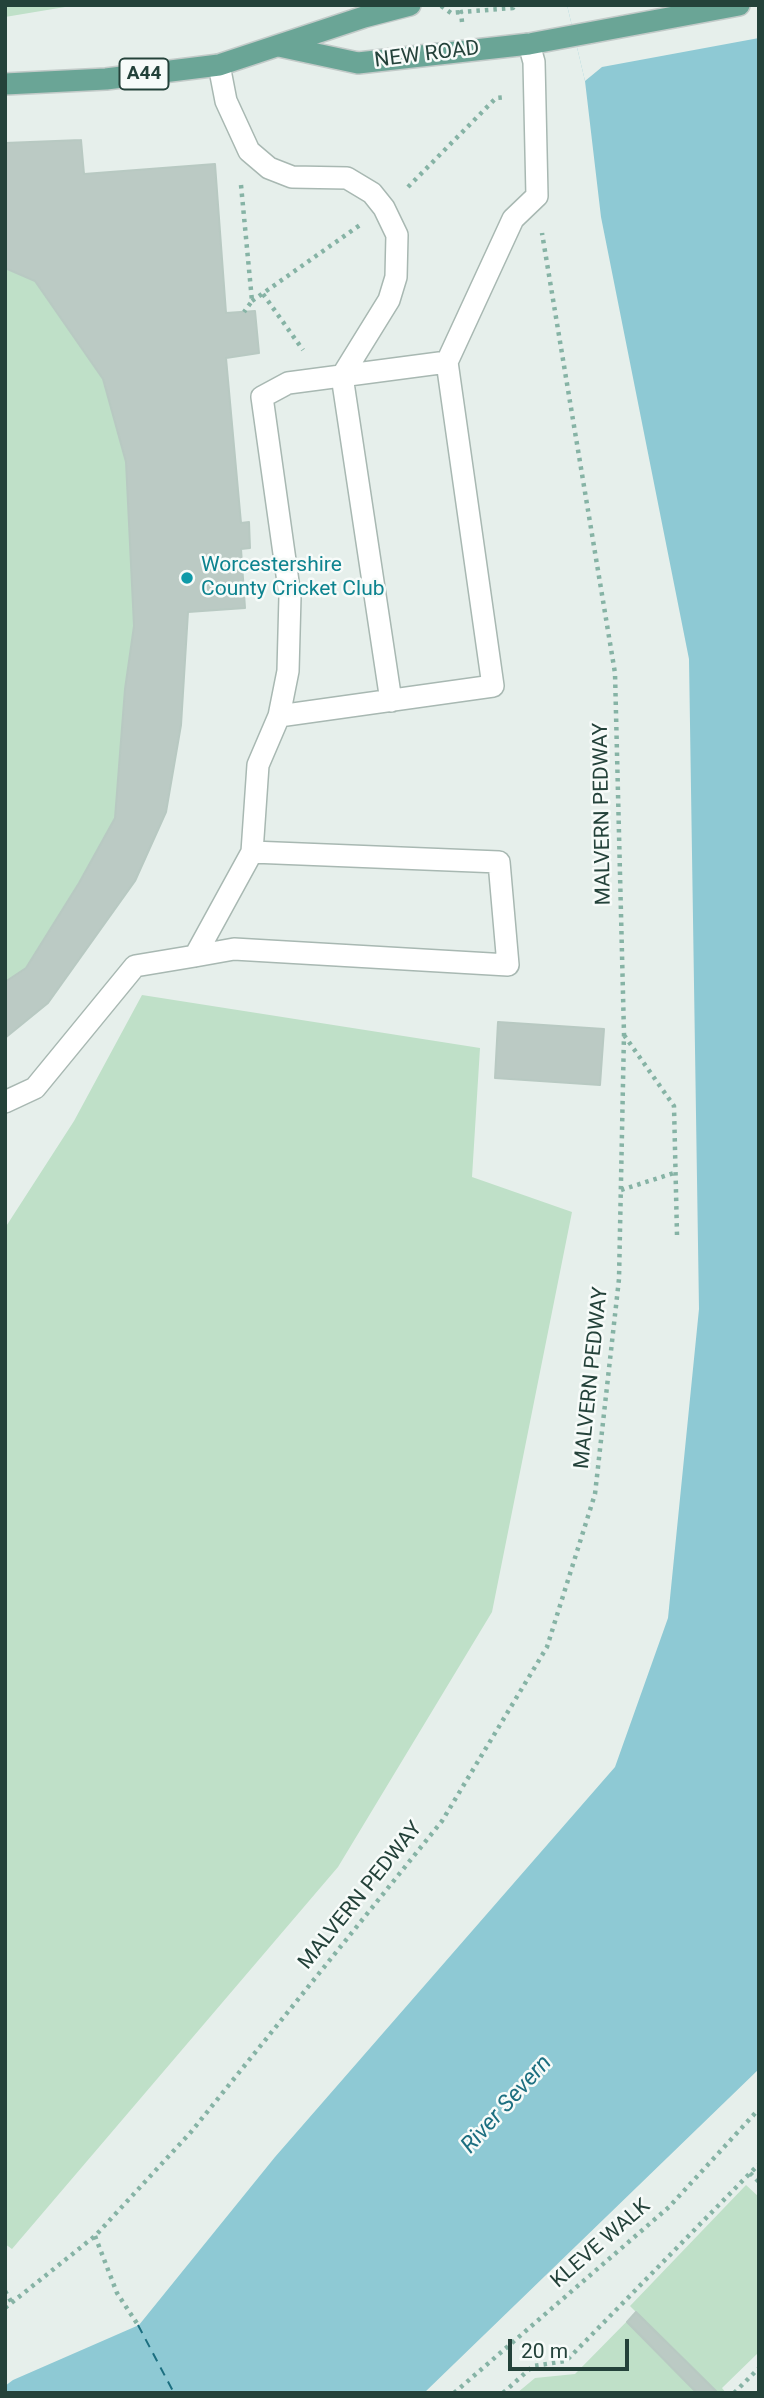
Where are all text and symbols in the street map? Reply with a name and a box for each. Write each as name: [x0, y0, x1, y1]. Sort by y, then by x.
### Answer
street label: NEW ROAD: [373, 36, 481, 74]
road number: A44: [120, 58, 168, 90]
place label: Worcestershire County Cricket Club: [201, 553, 385, 603]
marker: Worcestershire County Cricket Club: [179, 570, 195, 586]
street label: MALVERN PEDWAY: [589, 722, 617, 906]
street label: MALVERN PEDWAY: [570, 1286, 614, 1470]
street label: MALVERN PEDWAY: [294, 1817, 428, 1975]
water label: River Severn: [456, 2050, 558, 2160]
street label: KLEVE WALK: [546, 2194, 656, 2294]
scale bar: [512, 2324, 633, 2368]
text: 20 m: [521, 2339, 568, 2363]

